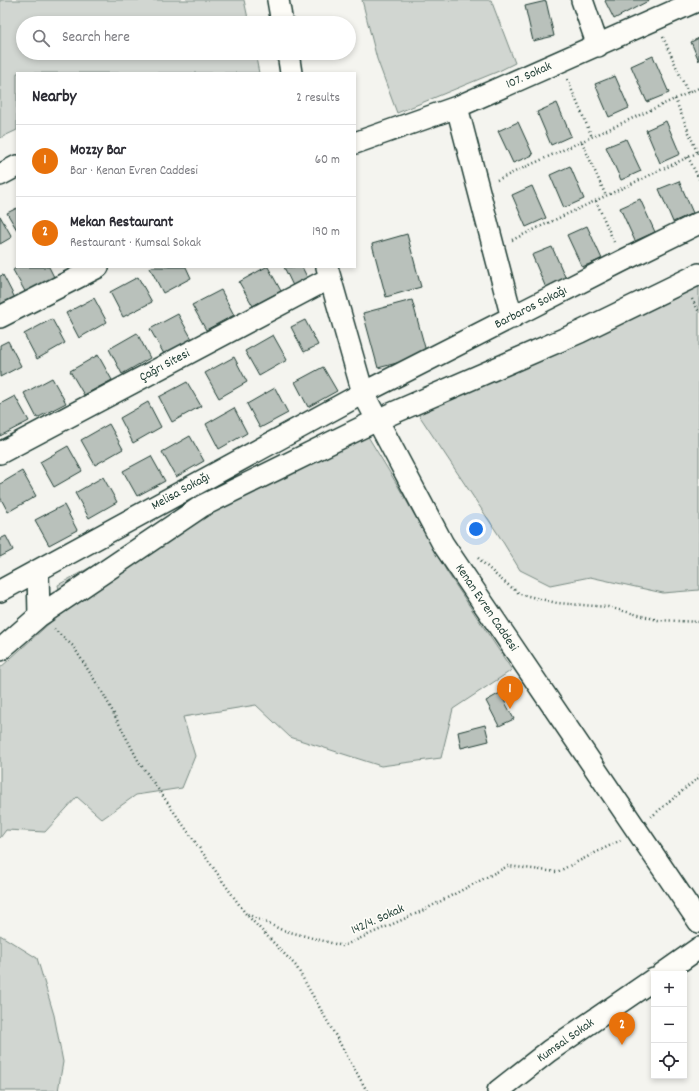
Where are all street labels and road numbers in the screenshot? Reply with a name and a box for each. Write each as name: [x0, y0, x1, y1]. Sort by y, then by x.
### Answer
street label: 107. Sokak: [503, 57, 555, 95]
street label: Barbaros Sokağı: [492, 282, 570, 334]
street label: Çağrı Sitesi: [136, 345, 194, 387]
street label: Melisa Sokağı: [148, 468, 214, 516]
street label: Kenan Evren Caddesi: [450, 560, 523, 656]
street label: 142/4. Sokak: [348, 900, 408, 940]
street label: Kumsal Sokak: [533, 1014, 599, 1068]

